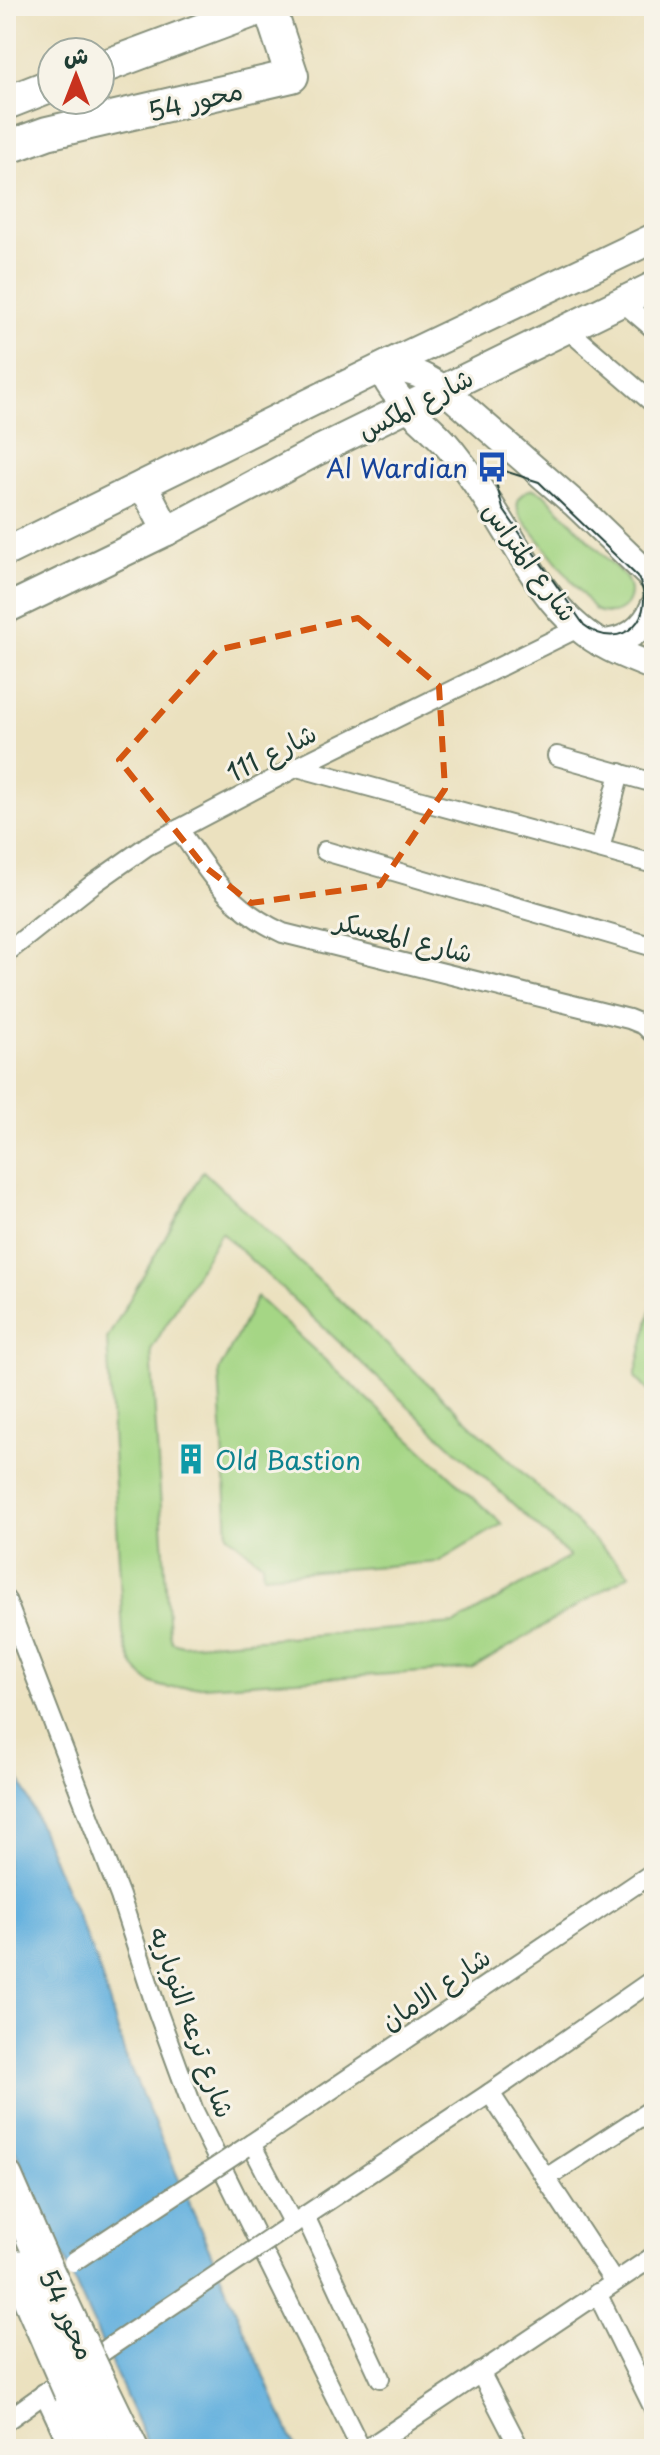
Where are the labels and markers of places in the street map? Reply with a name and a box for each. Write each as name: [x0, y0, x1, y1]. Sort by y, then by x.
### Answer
place label: Al Wardian: [326, 448, 468, 487]
bus stop icon: Al Wardian: [475, 450, 509, 484]
place label: Old Bastion: [215, 1440, 361, 1479]
building icon: Old Bastion: [174, 1442, 208, 1476]

